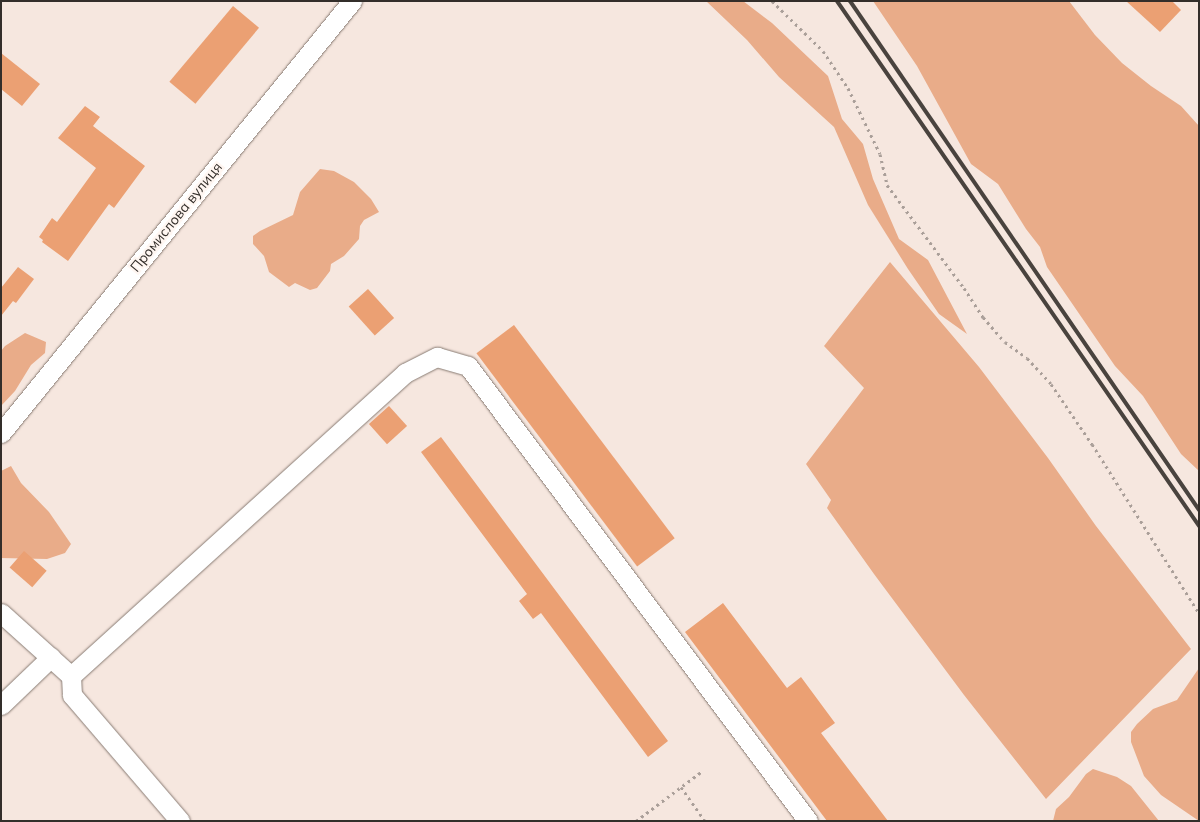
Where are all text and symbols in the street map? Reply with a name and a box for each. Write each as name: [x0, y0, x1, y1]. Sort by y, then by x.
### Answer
street label: Промислова вулиця: [127, 159, 225, 275]

